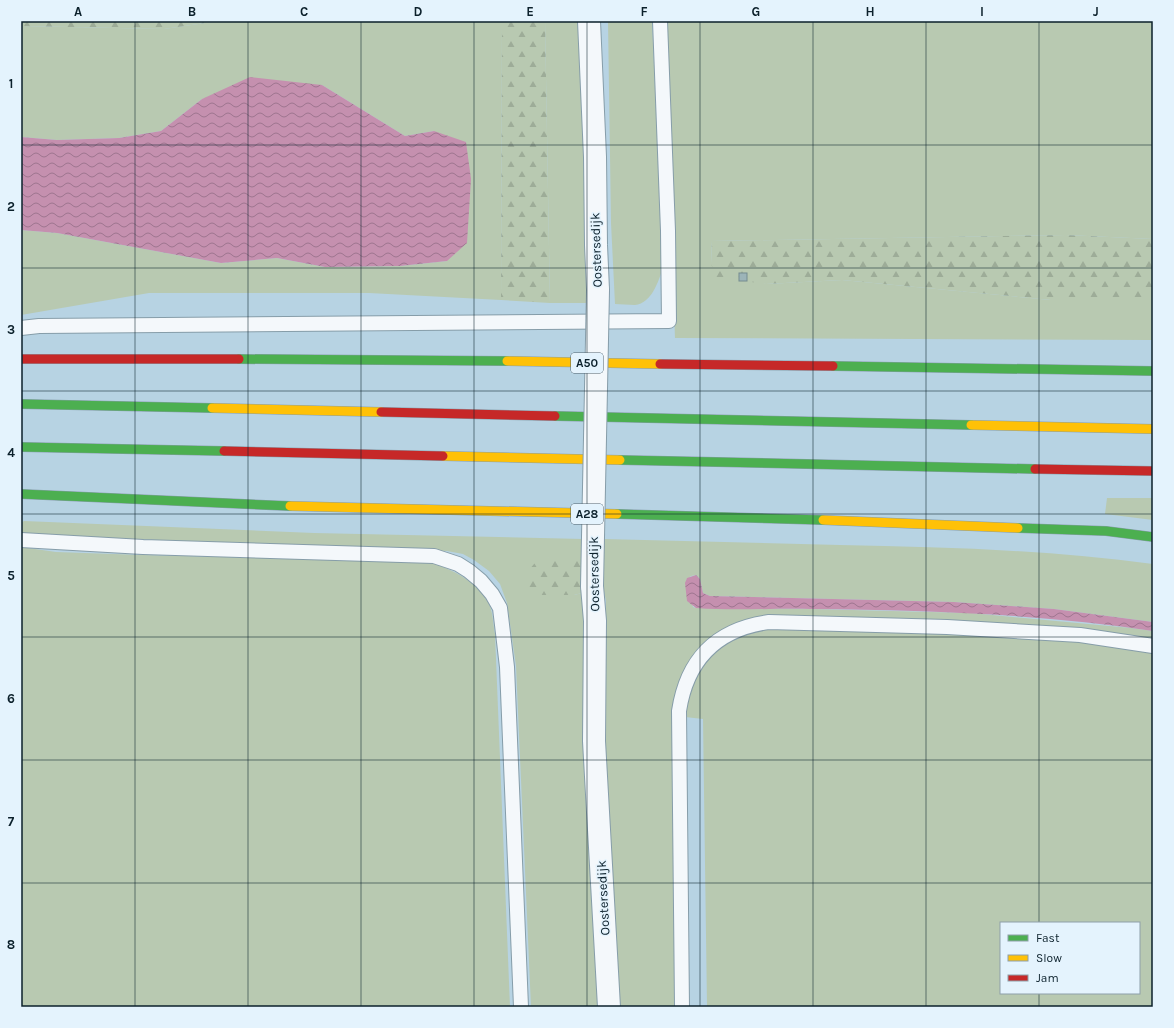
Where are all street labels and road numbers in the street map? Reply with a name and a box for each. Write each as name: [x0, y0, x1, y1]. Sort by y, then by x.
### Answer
street label: Oostersedijk: [587, 212, 605, 288]
road number: A50: [571, 353, 603, 373]
road number: A28: [571, 504, 603, 524]
street label: Oostersedijk: [586, 536, 602, 612]
street label: Oostersedijk: [594, 860, 612, 936]

